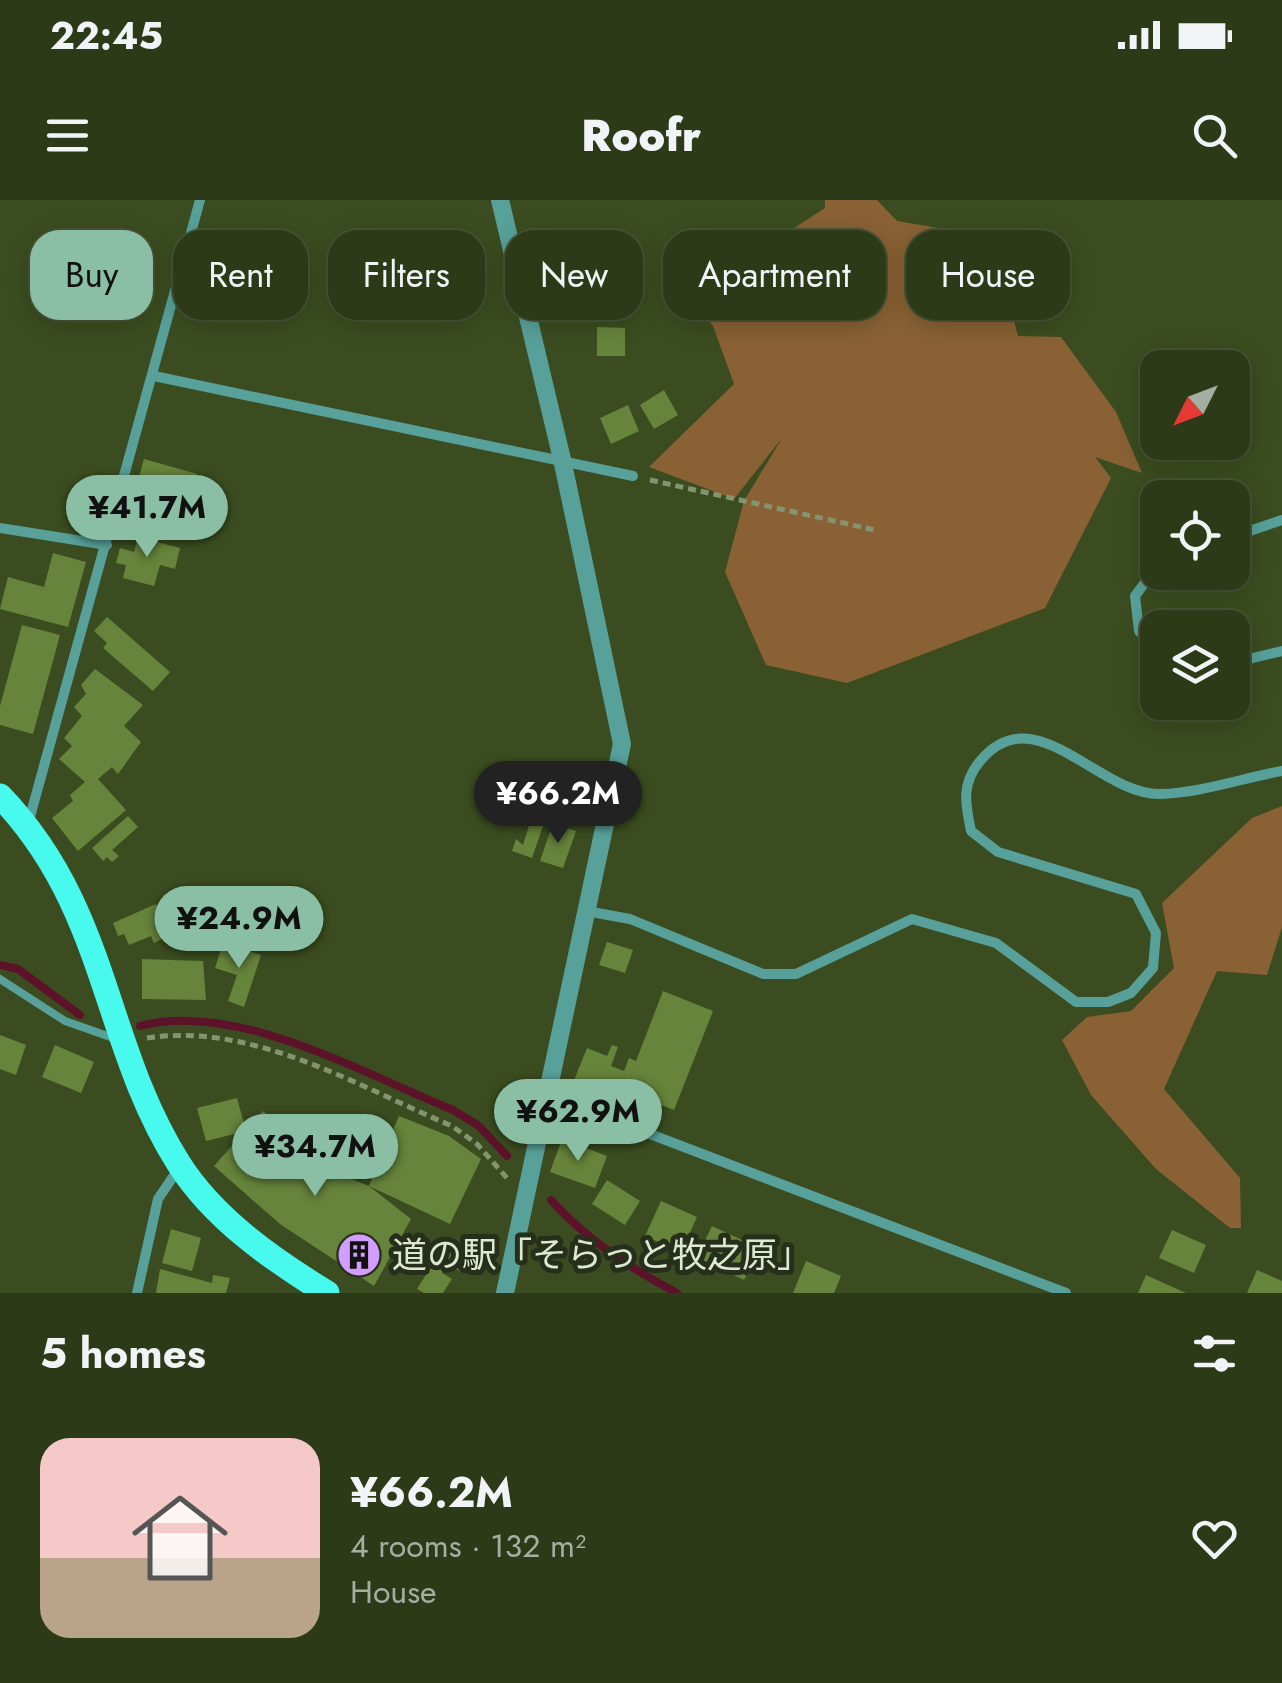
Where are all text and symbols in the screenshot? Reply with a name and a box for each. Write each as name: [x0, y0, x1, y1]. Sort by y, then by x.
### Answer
text: 22:45: [50, 8, 163, 63]
text: Roofr: [581, 103, 701, 168]
icon: menu: [40, 108, 95, 163]
icon: search: [1187, 108, 1242, 163]
chip: Buy: [30, 230, 153, 320]
chip: Rent: [173, 230, 308, 320]
chip: Filters: [328, 230, 485, 320]
chip: New: [505, 230, 643, 320]
chip: Apartment: [663, 230, 886, 320]
chip: House: [906, 230, 1070, 320]
north arrow: [1140, 350, 1250, 460]
map controls: [1140, 350, 1250, 720]
pin: ¥41.7M: [66, 475, 228, 560]
button: locate: [1140, 480, 1250, 590]
text: ¥41.7M: [88, 484, 206, 530]
button: layers: [1140, 610, 1250, 720]
pin: ¥66.2M: [477, 761, 639, 846]
text: ¥66.2M: [496, 770, 620, 816]
pin: ¥24.9M: [158, 886, 320, 971]
text: ¥24.9M: [177, 895, 301, 941]
pin: ¥62.9M: [497, 1079, 659, 1164]
text: ¥62.9M: [516, 1088, 640, 1134]
pin: ¥34.7M: [234, 1114, 396, 1199]
text: ¥34.7M: [254, 1123, 376, 1169]
place label: 道の駅「そらっと牧之原」: [392, 1230, 812, 1280]
building icon: 道の駅「そらっと牧之原」: [336, 1232, 382, 1278]
text: 5 homes: [40, 1323, 206, 1384]
icon: filters: [1187, 1326, 1242, 1381]
text: ¥66.2M: [350, 1462, 513, 1523]
icon: home: [120, 1478, 240, 1598]
icon: heart: [1187, 1511, 1242, 1566]
text: 4 rooms · 132 m²: [350, 1523, 586, 1569]
text: House: [350, 1569, 437, 1615]

